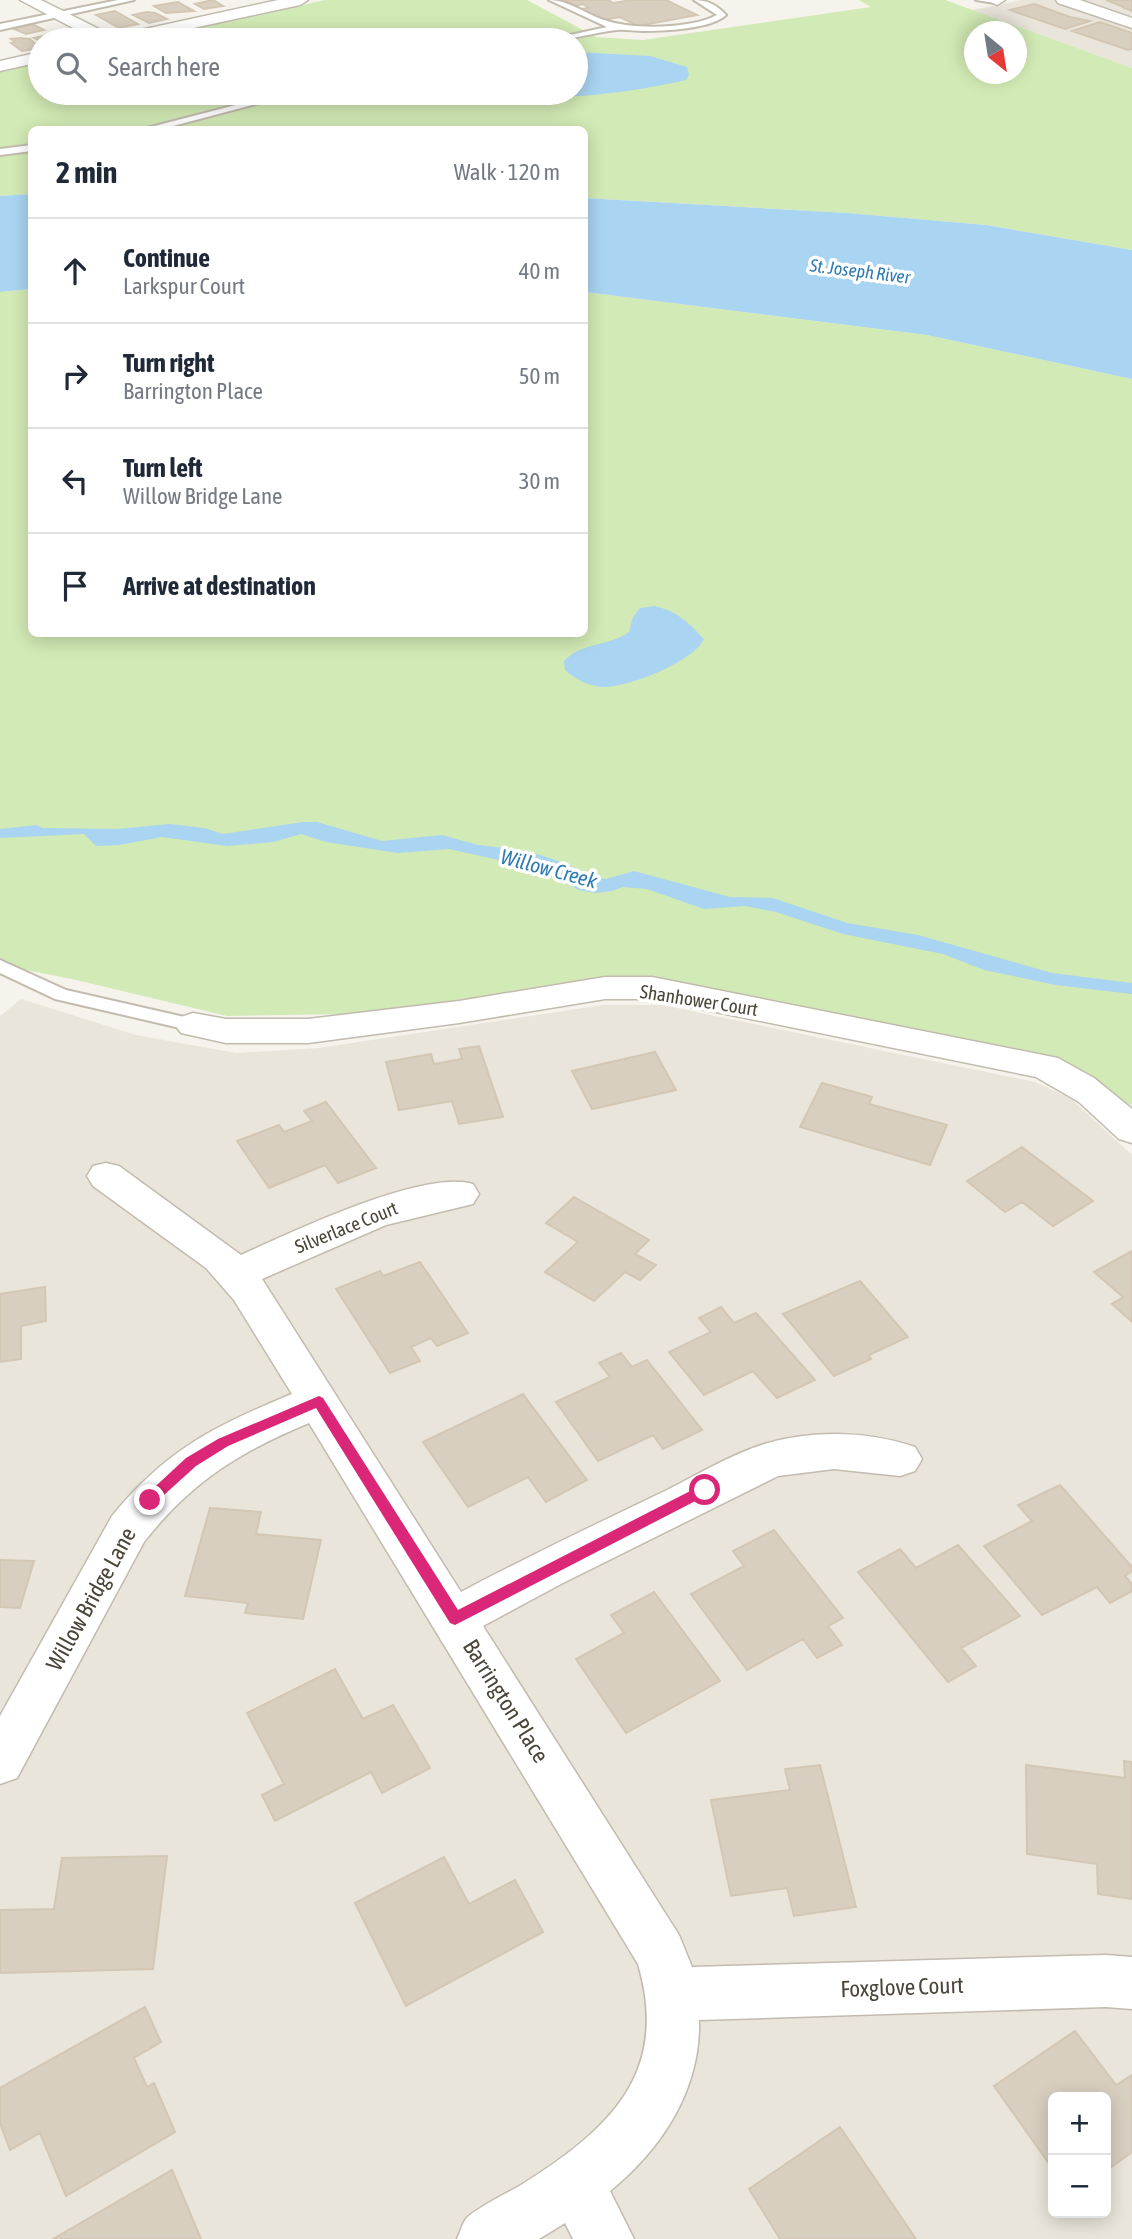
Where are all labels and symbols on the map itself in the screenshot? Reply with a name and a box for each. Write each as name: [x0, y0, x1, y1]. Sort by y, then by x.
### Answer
north arrow: [964, 21, 1027, 84]
water label: St. Joseph River: [808, 254, 912, 288]
water label: Willow Creek: [498, 844, 601, 893]
street label: Shanhower Court: [639, 980, 759, 1020]
street label: Silverlace Court: [291, 1196, 401, 1258]
route start: [689, 1474, 720, 1505]
route end: [134, 1484, 165, 1515]
street label: Willow Bridge Lane: [41, 1523, 141, 1675]
street label: Barrington Place: [458, 1635, 554, 1767]
street label: Foxglove Court: [840, 1972, 964, 2002]

